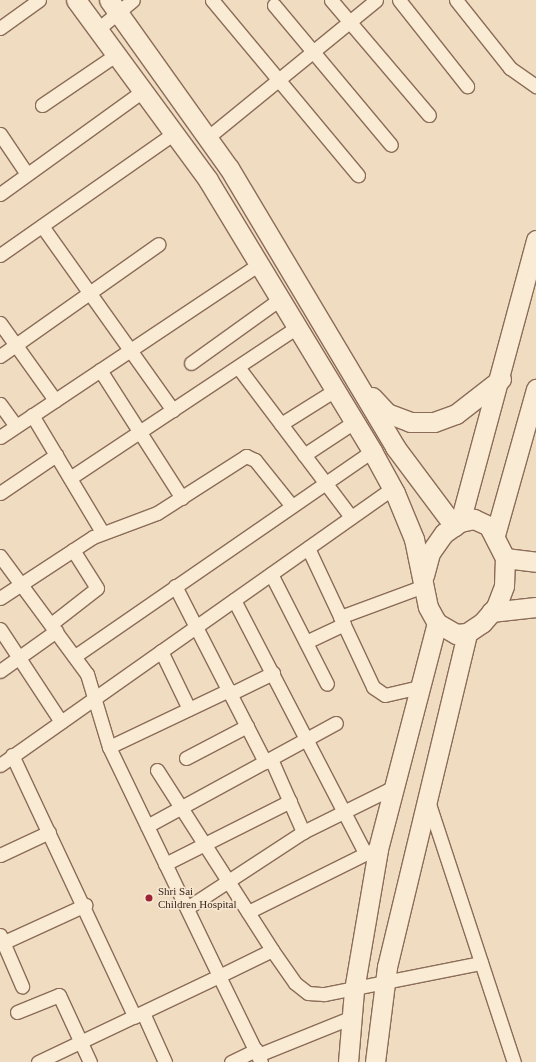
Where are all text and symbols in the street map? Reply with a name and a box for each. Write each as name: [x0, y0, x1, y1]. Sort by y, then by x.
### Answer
place label: Shri Sai Children Hospital: [158, 885, 237, 911]
marker: Shri Sai Children Hospital: [143, 892, 155, 904]

